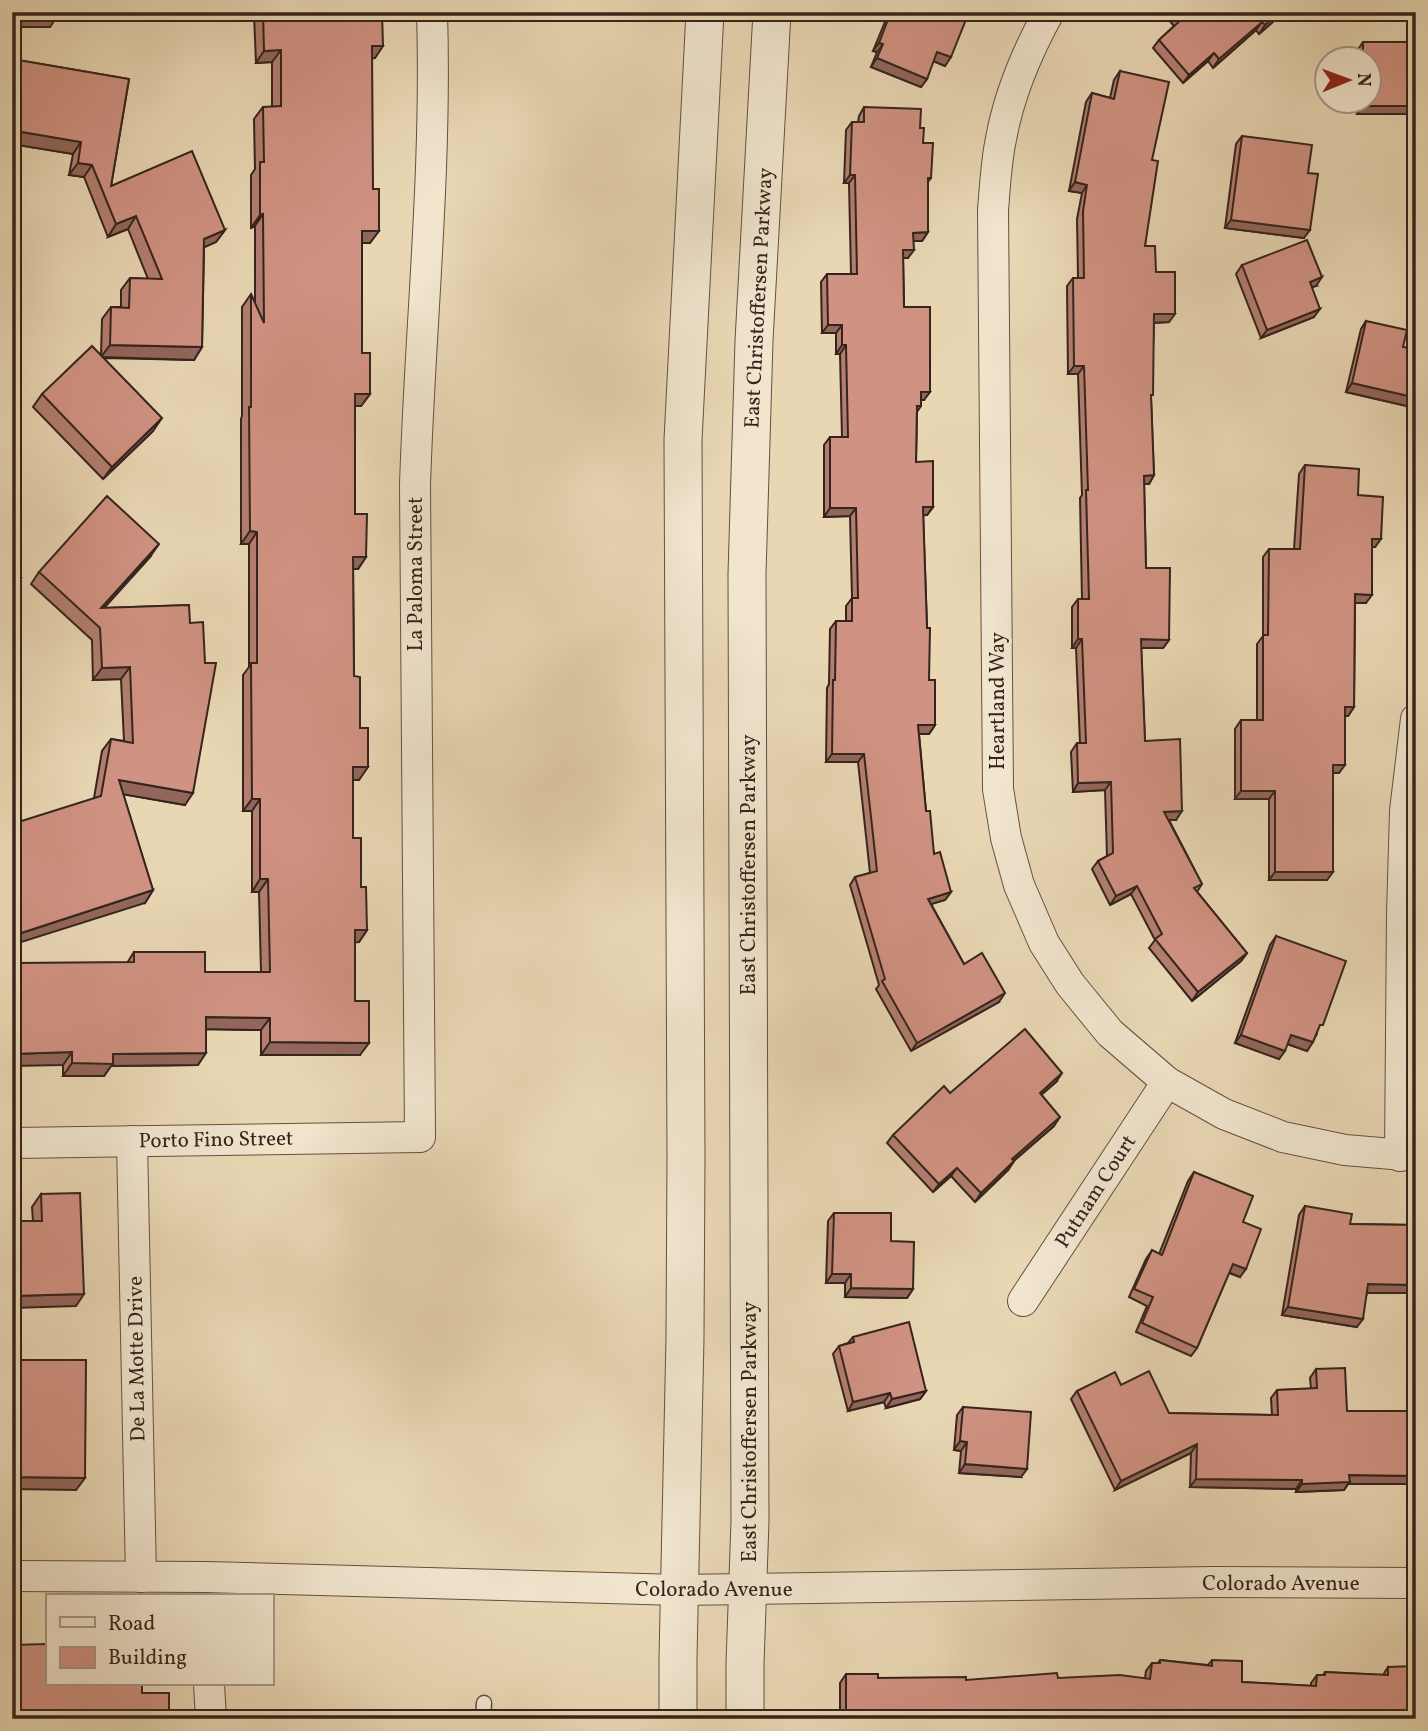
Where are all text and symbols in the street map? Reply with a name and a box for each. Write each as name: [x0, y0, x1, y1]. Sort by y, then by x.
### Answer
north arrow: [1312, 46, 1382, 116]
text: N: [1350, 73, 1376, 87]
street label: East Christoffersen Parkway: [738, 166, 781, 429]
street label: La Paloma Street: [402, 497, 431, 651]
street label: Heartland Way: [984, 631, 1013, 770]
street label: East Christoffersen Parkway: [735, 734, 764, 996]
street label: Porto Fino Street: [138, 1125, 294, 1156]
street label: Putnam Court: [1049, 1129, 1144, 1254]
street label: De La Motte Drive: [122, 1276, 153, 1442]
street label: East Christoffersen Parkway: [736, 1301, 765, 1563]
street label: Colorado Avenue: [1202, 1570, 1360, 1599]
street label: Colorado Avenue: [635, 1576, 793, 1605]
legend: [46, 1594, 273, 1686]
text: Road: [108, 1610, 155, 1639]
text: Building: [108, 1644, 187, 1673]

